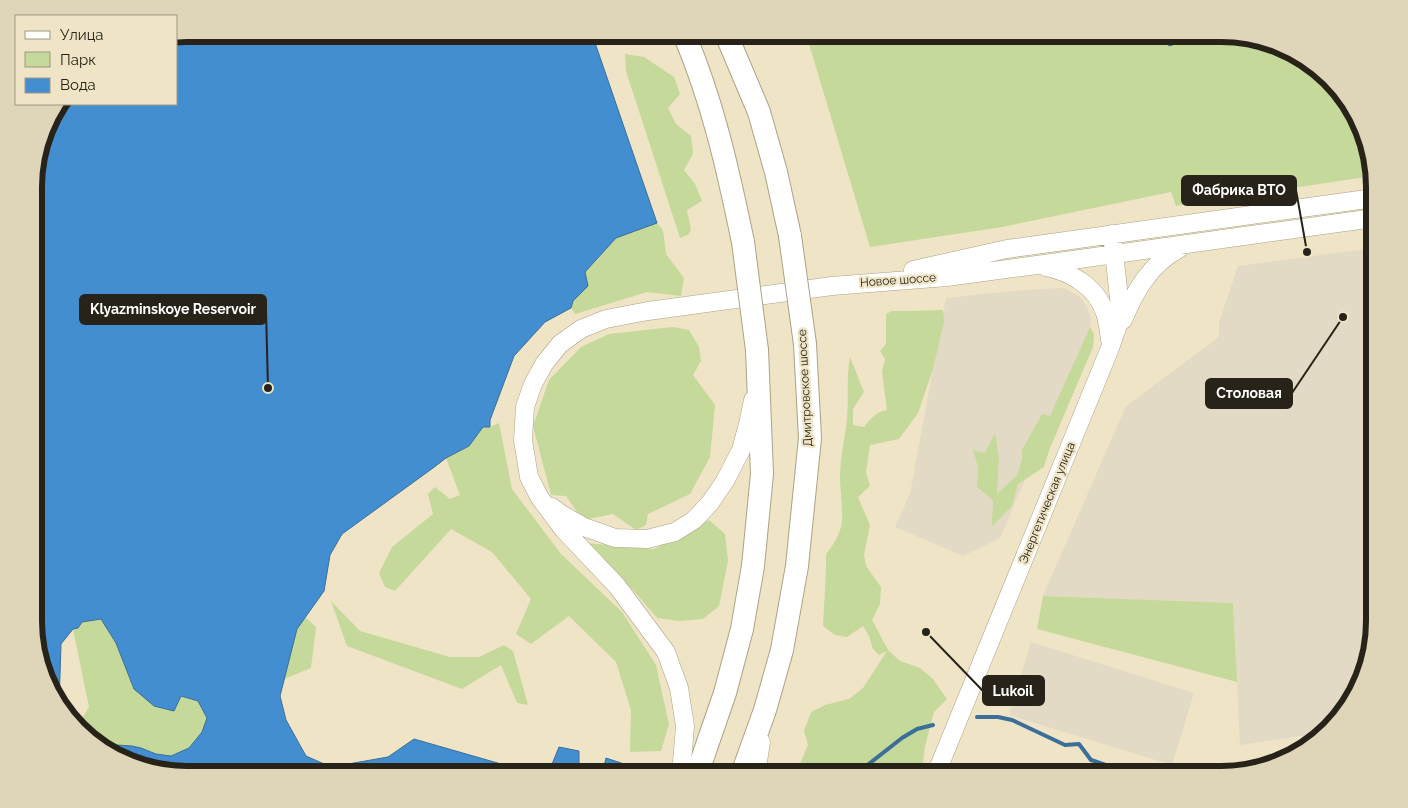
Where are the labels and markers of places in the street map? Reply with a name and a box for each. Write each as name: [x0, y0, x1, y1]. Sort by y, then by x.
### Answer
callout: Фабрика ВТО: [1182, 176, 1296, 205]
callout: Klyazminskoye Reservoir: [80, 295, 266, 324]
callout: Столовая: [1206, 379, 1292, 408]
callout: Lukoil: [983, 676, 1044, 705]

